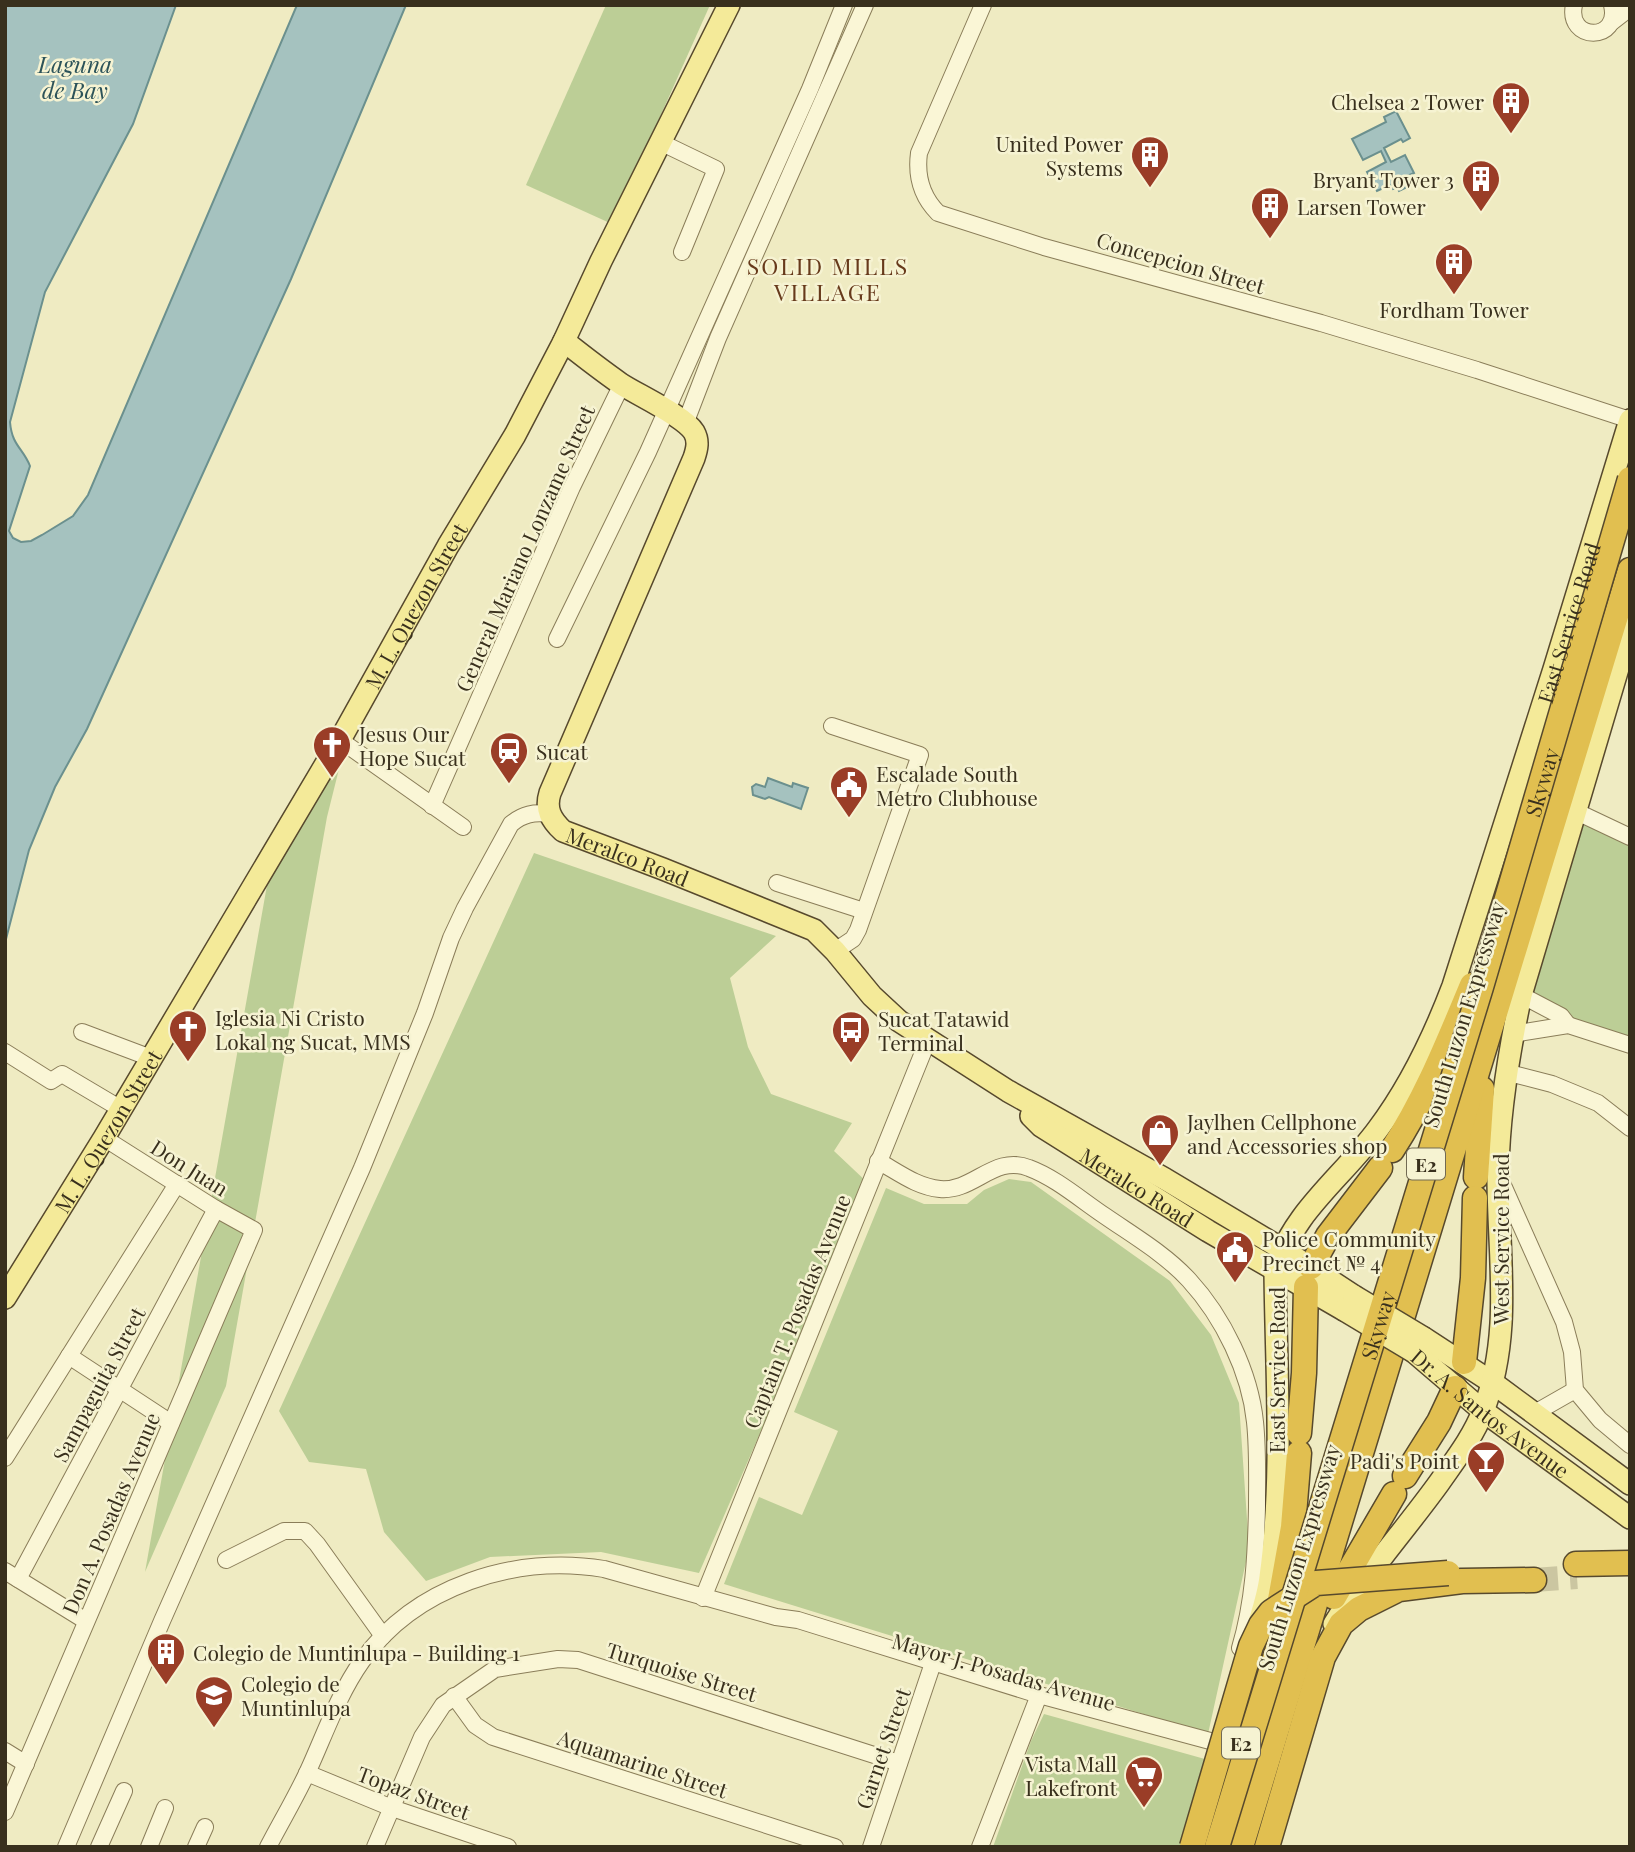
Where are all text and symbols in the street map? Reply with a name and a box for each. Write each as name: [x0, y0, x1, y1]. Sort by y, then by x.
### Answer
water label: Laguna de Bay: [37, 48, 112, 105]
building icon: Chelsea 2 Tower: [1490, 80, 1532, 135]
place label: Chelsea 2 Tower: [1331, 87, 1485, 115]
place label: United Power Systems: [995, 129, 1124, 181]
building icon: United Power Systems: [1129, 134, 1171, 189]
building icon: Bryant Tower 3: [1460, 158, 1502, 213]
place label: Bryant Tower 3: [1313, 165, 1454, 193]
building icon: Larsen Tower: [1249, 185, 1291, 240]
place label: Larsen Tower: [1297, 192, 1427, 220]
street label: Concepcion Street: [1094, 225, 1269, 300]
building icon: Fordham Tower: [1433, 241, 1475, 296]
district label: SOLID MILLS VILLAGE: [747, 250, 909, 307]
place label: Fordham Tower: [1379, 295, 1530, 323]
street label: General Mariano Lonzame Street: [448, 400, 600, 696]
street label: M. L. Quezon Street: [358, 517, 473, 693]
street label: East Service Road: [1530, 539, 1606, 707]
place label: Jesus Our Hope Sucat: [358, 719, 466, 771]
church icon: Jesus Our Hope Sucat: [311, 724, 353, 779]
station icon: Sucat: [488, 730, 530, 785]
place label: Sucat: [536, 737, 588, 765]
street label: Skyway: [1518, 744, 1565, 820]
place label: Escalade South Metro Clubhouse: [876, 759, 1038, 811]
public building icon: Escalade South Metro Clubhouse: [828, 764, 870, 819]
street label: Meralco Road: [563, 820, 693, 892]
street label: South Luzon Expressway: [1415, 897, 1511, 1130]
place label: Iglesia Ni Cristo Lokal ng Sucat, MMS: [215, 1003, 411, 1055]
place label: Sucat Tatawid Terminal: [878, 1004, 1010, 1056]
church icon: Iglesia Ni Cristo Lokal ng Sucat, MMS: [167, 1008, 209, 1063]
bus stop icon: Sucat Tatawid Terminal: [830, 1009, 872, 1064]
street label: M. L. Quezon Street: [47, 1044, 168, 1218]
place label: Jaylhen Cellphone and Accessories shop: [1186, 1107, 1387, 1159]
shop icon: Jaylhen Cellphone and Accessories shop: [1139, 1112, 1181, 1167]
street label: Don Juan: [146, 1132, 234, 1202]
street label: Meralco Road: [1075, 1140, 1199, 1233]
road number: E2: [1407, 1148, 1445, 1180]
street label: West Service Road: [1486, 1153, 1514, 1326]
street label: Captain T. Posadas Avenue: [736, 1190, 856, 1432]
place label: Police Community Precinct № 4: [1262, 1224, 1436, 1276]
public building icon: Police Community Precinct № 4: [1214, 1229, 1256, 1284]
street label: East Service Road: [1262, 1287, 1290, 1453]
street label: Skyway: [1354, 1287, 1401, 1363]
street label: Sampaguita Street: [45, 1301, 151, 1466]
street label: Dr. A. Santos Avenue: [1406, 1342, 1575, 1484]
street label: Don A. Posadas Avenue: [55, 1408, 165, 1618]
bar icon: Padi's Point: [1465, 1439, 1507, 1494]
street label: South Luzon Expressway: [1250, 1440, 1346, 1673]
place label: Padi's Point: [1350, 1446, 1460, 1474]
street label: Mayor J. Posadas Avenue: [889, 1626, 1119, 1716]
building icon: Colegio de Muntinlupa - Building 1: [145, 1631, 187, 1686]
street label: Turquoise Street: [603, 1635, 761, 1707]
place label: Colegio de Muntinlupa - Building 1: [193, 1638, 520, 1666]
place label: Colegio de Muntinlupa: [241, 1669, 351, 1721]
school or university icon: Colegio de Muntinlupa: [193, 1674, 235, 1729]
street label: Garnet Street: [848, 1683, 916, 1812]
street label: Aquamarine Street: [554, 1722, 732, 1804]
road number: E2: [1222, 1728, 1260, 1758]
place label: Vista Mall Lakefront: [1024, 1749, 1118, 1801]
supermarket icon: Vista Mall Lakefront: [1123, 1754, 1165, 1809]
street label: Topaz Street: [354, 1759, 475, 1826]

